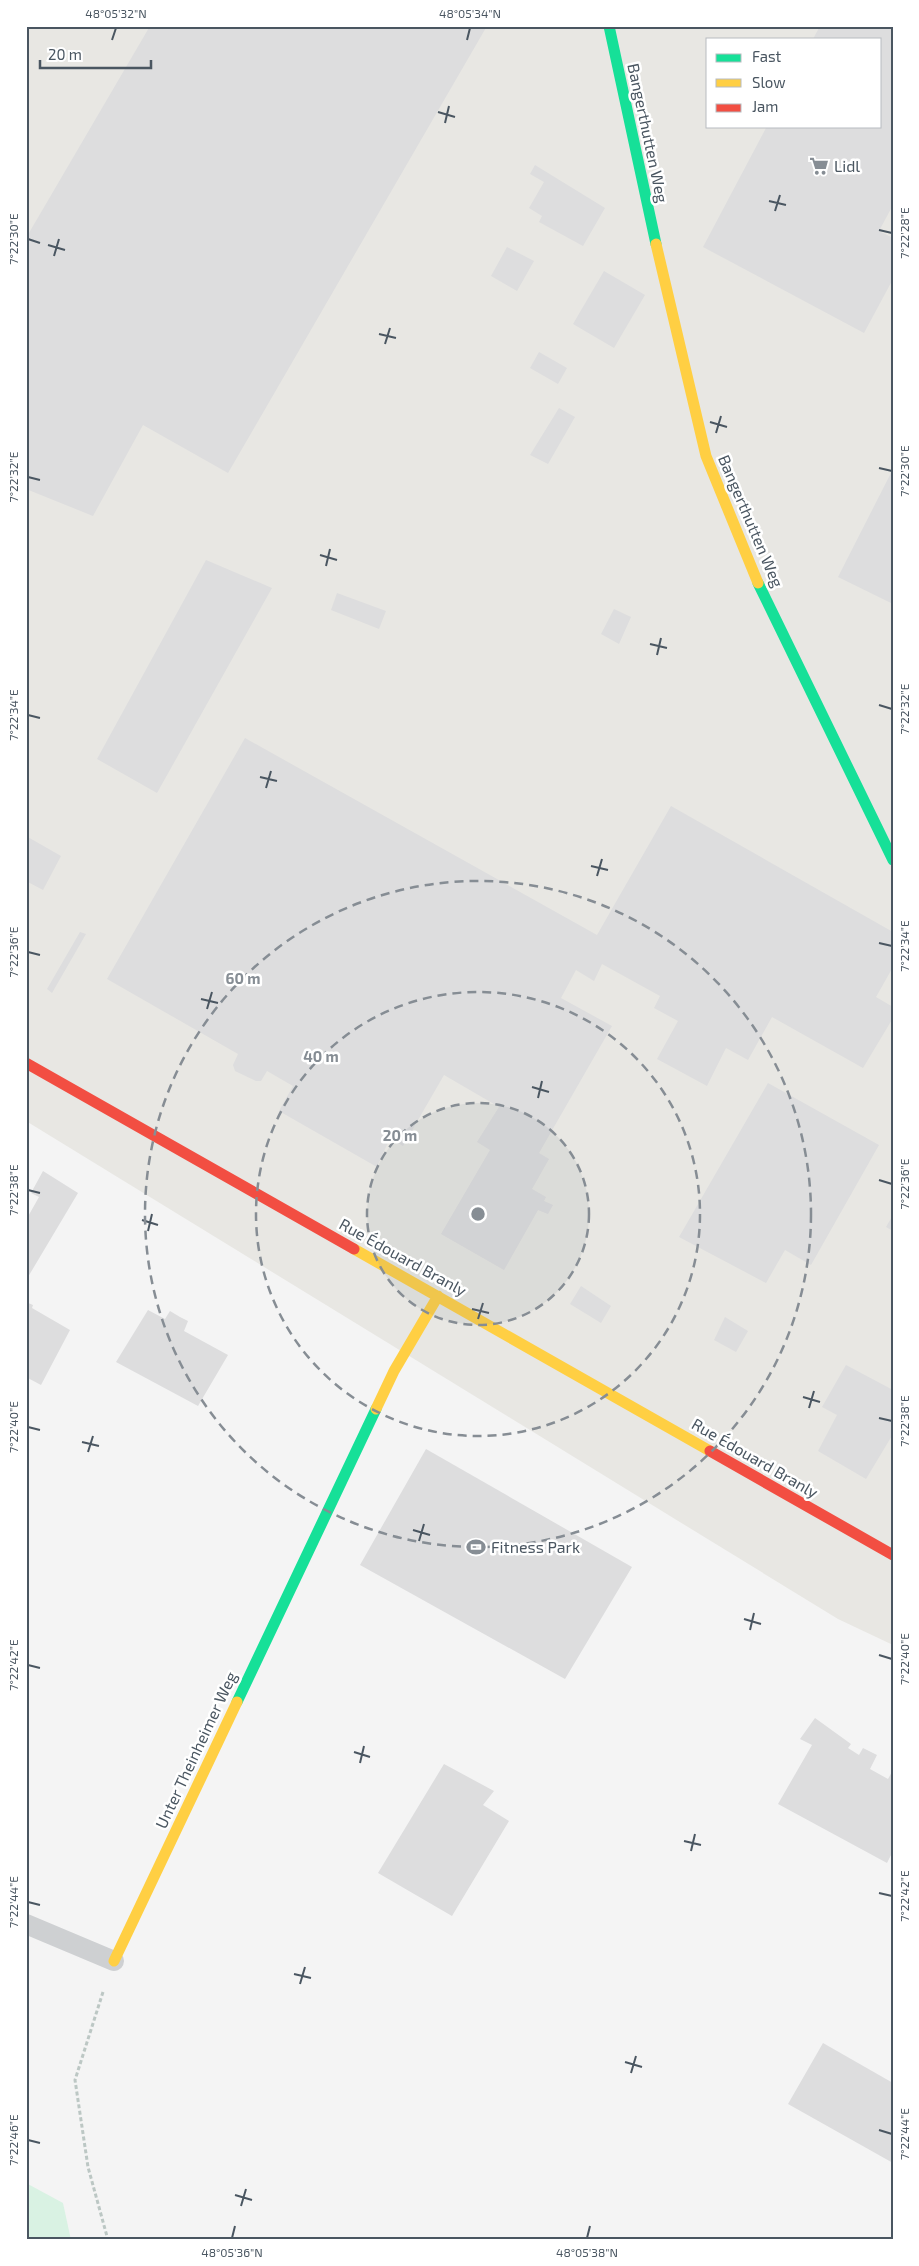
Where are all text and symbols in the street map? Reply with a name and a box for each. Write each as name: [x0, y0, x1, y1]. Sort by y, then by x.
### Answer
text: 48°05'32"N: [85, 6, 147, 20]
text: 48°05'34"N: [439, 6, 501, 20]
scale bar: [40, 38, 151, 70]
legend: [706, 38, 882, 128]
text: 20 m: [48, 45, 82, 63]
text: Fast: [752, 47, 782, 65]
street label: Bangerthutten Weg: [624, 61, 673, 204]
text: Slow: [752, 73, 786, 91]
text: Jam: [752, 97, 778, 115]
supermarket icon: Lidl: [808, 155, 830, 177]
place label: Lidl: [834, 156, 860, 175]
text: 7°22'28"E: [897, 207, 911, 259]
text: 7°22'30"E: [6, 213, 20, 265]
text: 7°22'30"E: [897, 445, 911, 497]
text: 7°22'32"E: [6, 451, 20, 502]
street label: Bangerthutten Weg: [715, 452, 788, 590]
text: 7°22'32"E: [897, 683, 911, 734]
text: 7°22'34"E: [6, 689, 20, 741]
text: 7°22'34"E: [897, 920, 911, 972]
text: 7°22'36"E: [6, 926, 20, 978]
text: 60 m: [226, 969, 260, 987]
text: 40 m: [303, 1047, 339, 1065]
text: 20 m: [383, 1126, 417, 1144]
text: 7°22'36"E: [897, 1158, 911, 1210]
text: 7°22'38"E: [6, 1164, 20, 1216]
centre of rings: [469, 1205, 487, 1223]
street label: Rue Édouard Branly: [336, 1214, 471, 1300]
text: 7°22'38"E: [897, 1395, 911, 1447]
text: 7°22'40"E: [6, 1401, 20, 1453]
street label: Rue Édouard Branly: [689, 1414, 822, 1502]
sports icon: Fitness Park: [465, 1536, 487, 1558]
place label: Fitness Park: [491, 1537, 580, 1556]
text: 7°22'40"E: [897, 1633, 911, 1685]
text: 7°22'42"E: [6, 1639, 20, 1691]
street label: Unter Theinheimer Weg: [151, 1668, 240, 1831]
text: 7°22'42"E: [897, 1870, 911, 1922]
text: 7°22'44"E: [6, 1876, 20, 1928]
text: 7°22'44"E: [897, 2108, 911, 2160]
text: 7°22'46"E: [6, 2114, 20, 2166]
text: 48°05'36"N: [201, 2245, 263, 2259]
text: 48°05'38"N: [556, 2245, 618, 2259]

